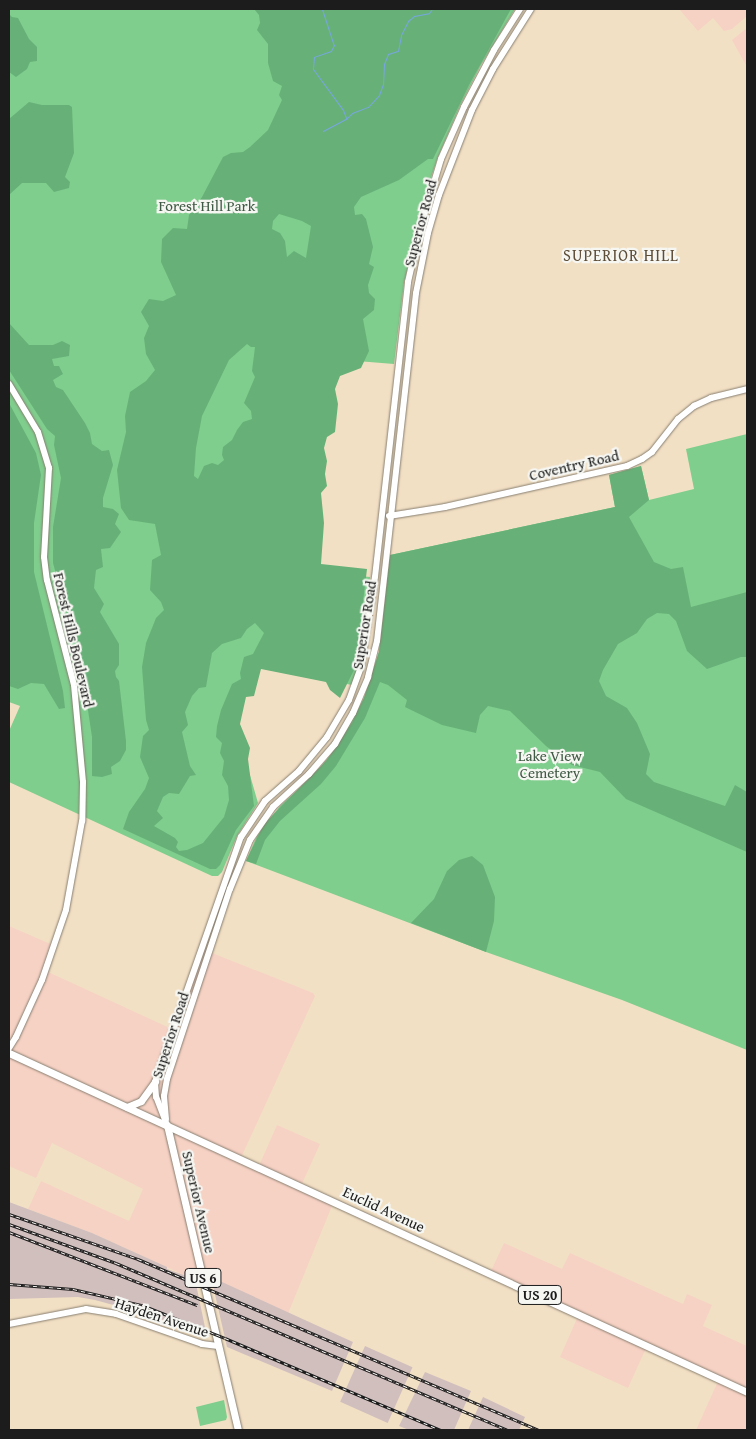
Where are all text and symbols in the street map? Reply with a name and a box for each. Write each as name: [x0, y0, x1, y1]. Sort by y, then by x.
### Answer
street label: Superior Road: [400, 177, 440, 269]
park label: Forest Hill Park: [159, 197, 255, 215]
district label: SUPERIOR HILL: [561, 245, 681, 265]
street label: Coventry Road: [527, 446, 621, 484]
street label: Forest Hills Boulevard: [50, 571, 98, 709]
street label: Superior Road: [348, 579, 380, 671]
park label: Lake View Cemetery: [518, 746, 582, 781]
street label: Superior Road: [148, 990, 192, 1080]
street label: Superior Avenue: [179, 1149, 219, 1255]
street label: Euclid Avenue: [340, 1182, 428, 1236]
road number: US 6: [184, 1266, 222, 1290]
road number: US 20: [518, 1284, 562, 1306]
street label: Hayden Avenue: [113, 1293, 211, 1341]

